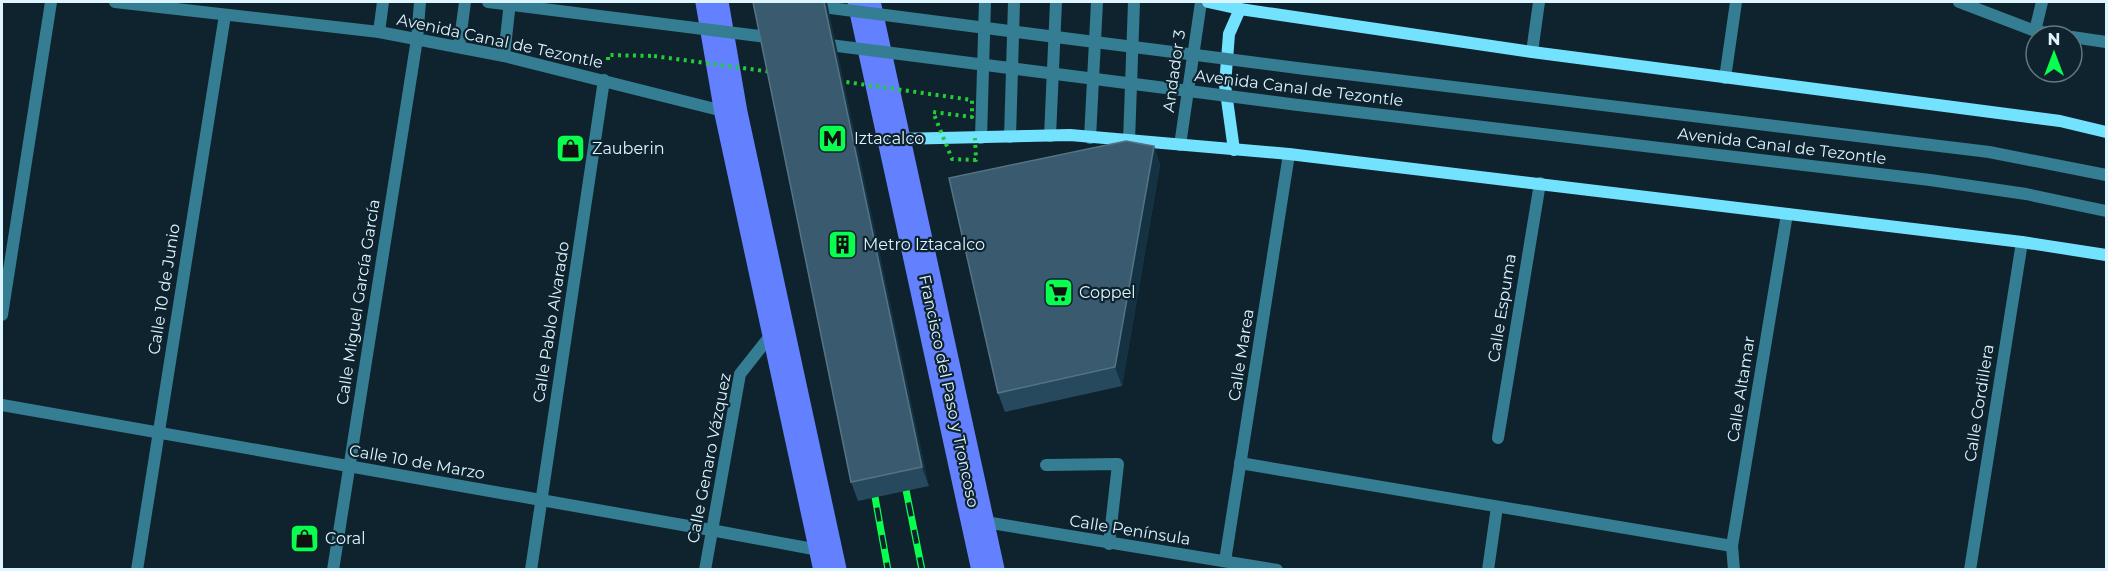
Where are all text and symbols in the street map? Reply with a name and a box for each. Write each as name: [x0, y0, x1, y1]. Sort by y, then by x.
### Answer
street label: Avenida Canal de Tezontle: [395, 10, 605, 72]
north arrow: [2024, 24, 2084, 84]
street label: Andador 3: [1159, 29, 1189, 113]
text: N: [2048, 30, 2060, 49]
street label: Avenida Canal de Tezontle: [1194, 66, 1404, 110]
metro station icon: Iztacalco: [817, 122, 849, 154]
street label: Avenida Canal de Tezontle: [1677, 124, 1887, 168]
place label: Iztacalco: [854, 129, 924, 148]
shop icon: Zauberin: [555, 132, 587, 164]
place label: Zauberin: [592, 139, 665, 158]
street label: Calle Miguel García García: [332, 198, 384, 406]
street label: Calle 10 de Junio: [144, 222, 184, 356]
building icon: Metro Iztacalco: [826, 228, 858, 260]
place label: Metro Iztacalco: [863, 235, 985, 254]
street label: Calle Pablo Alvarado: [529, 240, 573, 404]
street label: Calle Espuma: [1484, 252, 1520, 364]
street label: Francisco del Paso y Troncoso: [915, 273, 983, 509]
supermarket icon: Coppel: [1042, 276, 1074, 308]
place label: Coppel: [1079, 283, 1136, 302]
street label: Calle Marea: [1224, 308, 1258, 402]
street label: Calle Altamar: [1723, 335, 1759, 443]
street label: Calle Cordillera: [1960, 343, 1998, 463]
street label: Calle Genaro Vázquez: [683, 371, 735, 545]
street label: Calle 10 de Marzo: [348, 441, 486, 483]
street label: Calle Península: [1068, 511, 1192, 549]
shop icon: Coral: [288, 522, 320, 554]
place label: Coral: [325, 529, 366, 548]

